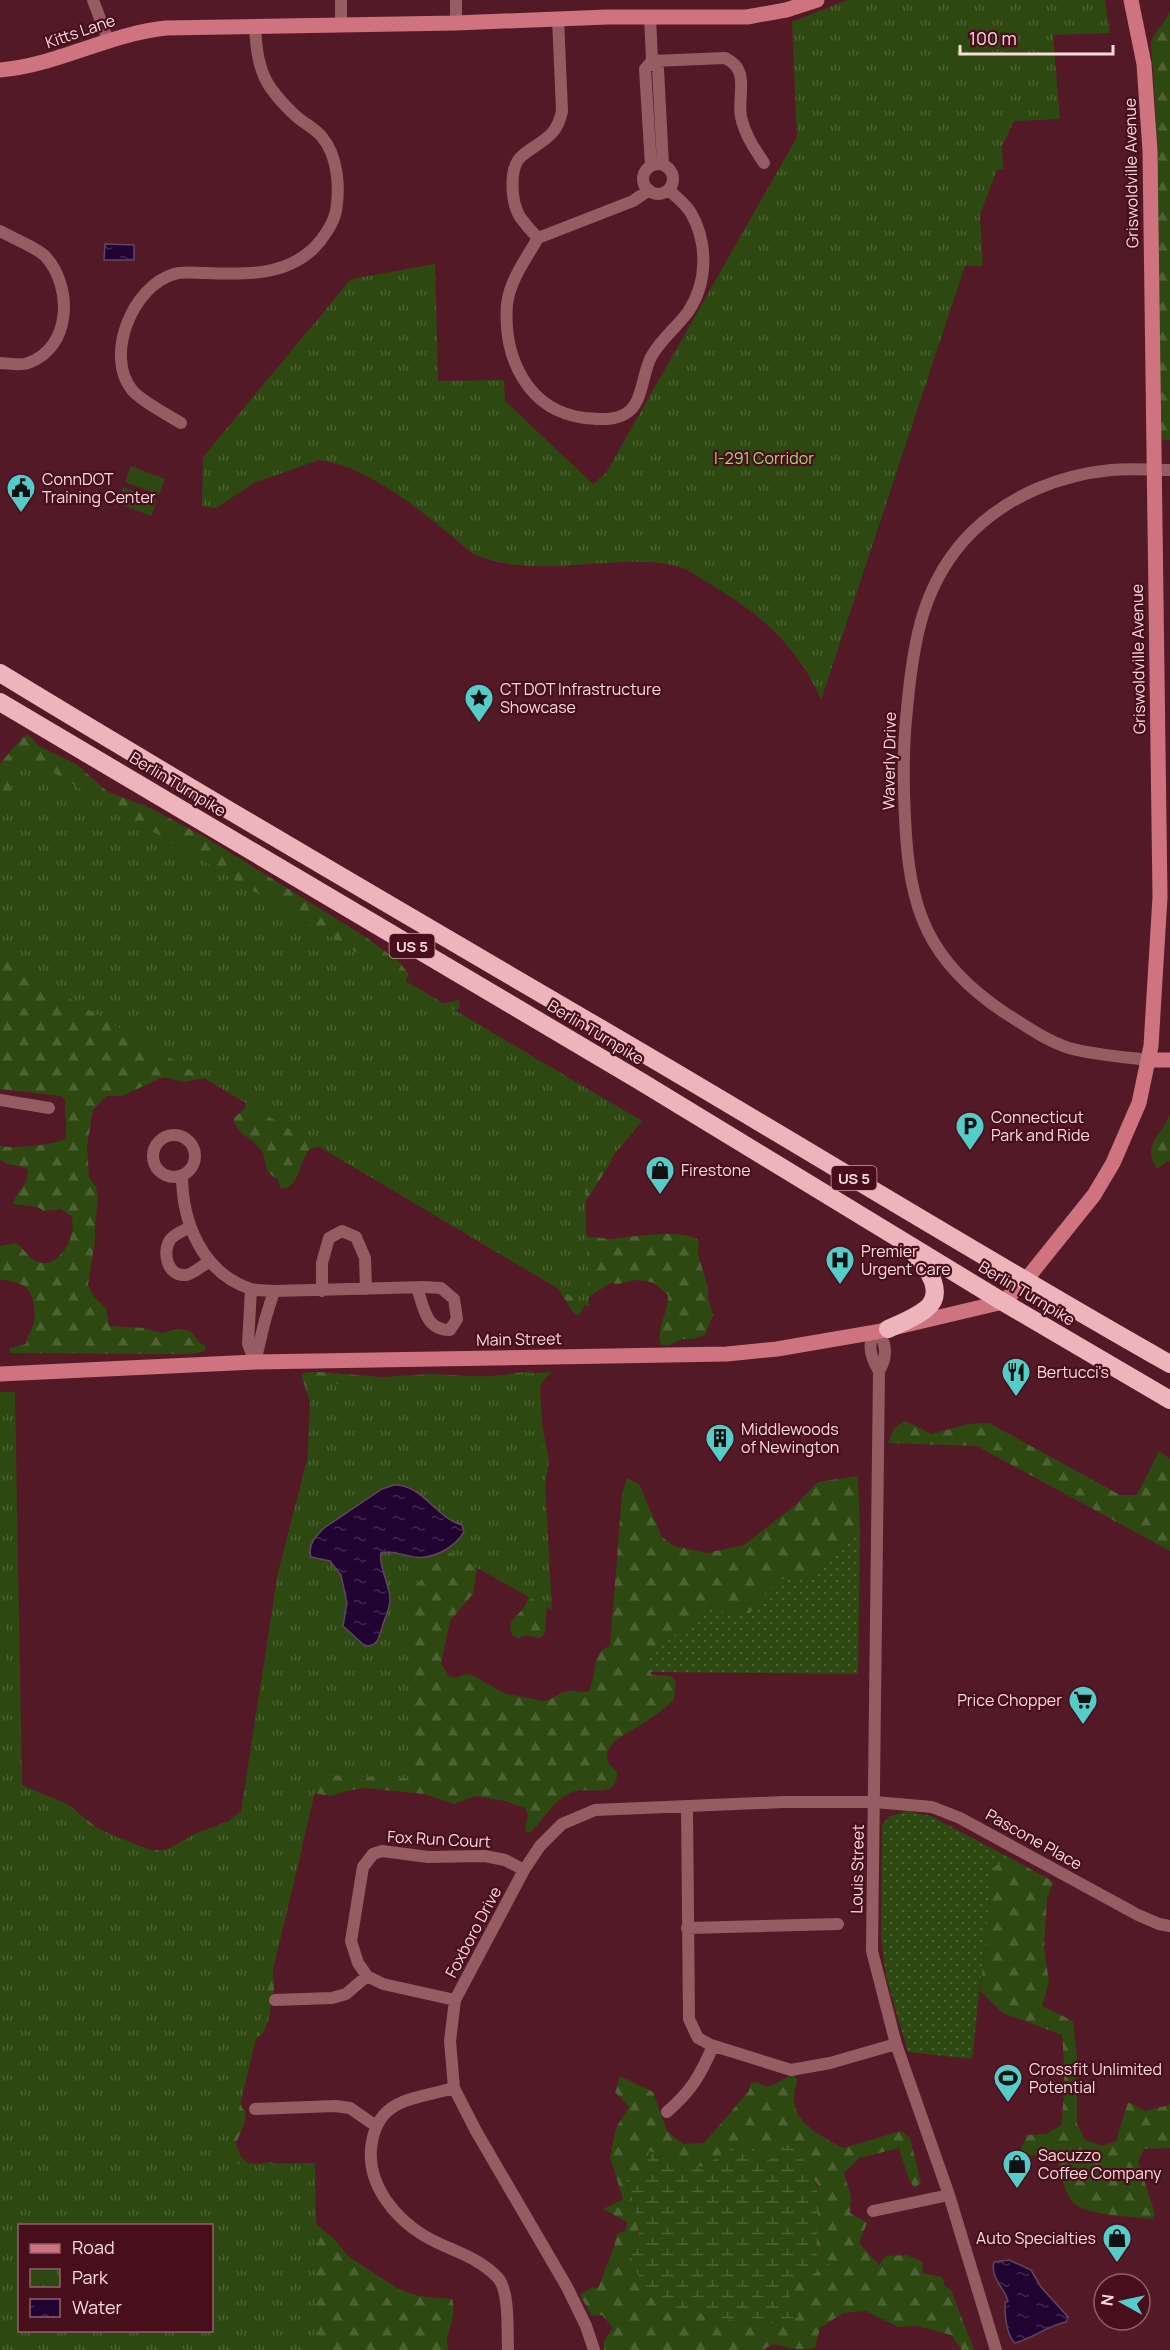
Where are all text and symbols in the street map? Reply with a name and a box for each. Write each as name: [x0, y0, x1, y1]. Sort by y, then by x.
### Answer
street label: Kitts Lane: [42, 9, 118, 53]
scale bar: [960, 18, 1113, 56]
text: 100 m: [969, 26, 1017, 50]
street label: Griswoldville Avenue: [1119, 98, 1143, 248]
park label: I-291 Corridor: [714, 447, 814, 469]
place label: ConnDOT Training Center: [42, 468, 156, 508]
public building icon: ConnDOT Training Center: [5, 472, 37, 514]
street label: Griswoldville Avenue: [1126, 584, 1150, 734]
place label: CT DOT Infrastructure Showcase: [500, 678, 661, 718]
place icon: CT DOT Infrastructure Showcase: [463, 682, 495, 724]
street label: Waverly Drive: [877, 712, 901, 810]
street label: Berlin Turnpike: [126, 747, 230, 821]
road number: US 5: [390, 934, 434, 958]
street label: Berlin Turnpike: [544, 995, 648, 1069]
place label: Connecticut Park and Ride: [991, 1106, 1090, 1146]
parking icon: Connecticut Park and Ride: [954, 1110, 986, 1152]
shop icon: Firestone: [644, 1154, 676, 1196]
place label: Firestone: [681, 1159, 751, 1181]
road number: US 5: [832, 1166, 876, 1190]
place label: Premier Urgent Care: [861, 1240, 951, 1280]
hospital icon: Premier Urgent Care: [824, 1244, 856, 1286]
street label: Berlin Turnpike: [975, 1256, 1079, 1330]
street label: Main Street: [476, 1327, 562, 1351]
restaurant icon: Bertucci's: [1000, 1356, 1032, 1398]
place label: Bertucci's: [1037, 1361, 1109, 1383]
place label: Middlewoods of Newington: [741, 1418, 839, 1458]
building icon: Middlewoods of Newington: [704, 1422, 736, 1464]
supermarket icon: Price Chopper: [1067, 1684, 1099, 1726]
place label: Price Chopper: [957, 1689, 1062, 1711]
street label: Pascone Place: [982, 1803, 1086, 1875]
street label: Louis Street: [845, 1824, 869, 1914]
street label: Fox Run Court: [387, 1825, 491, 1853]
street label: Foxboro Drive: [440, 1883, 506, 1981]
place label: Crossfit Unlimited Potential: [1029, 2058, 1162, 2098]
sports icon: Crossfit Unlimited Potential: [992, 2062, 1024, 2104]
place label: Sacuzzo Coffee Company: [1038, 2144, 1162, 2184]
shop icon: Sacuzzo Coffee Company: [1001, 2148, 1033, 2190]
shop icon: Auto Specialties: [1101, 2222, 1133, 2264]
legend: [18, 2224, 213, 2332]
place label: Auto Specialties: [976, 2227, 1096, 2249]
text: Road: [72, 2235, 115, 2259]
text: Park: [72, 2265, 109, 2289]
north arrow: [1092, 2272, 1152, 2332]
text: N: [1095, 2293, 1119, 2307]
text: Water: [72, 2295, 122, 2319]

